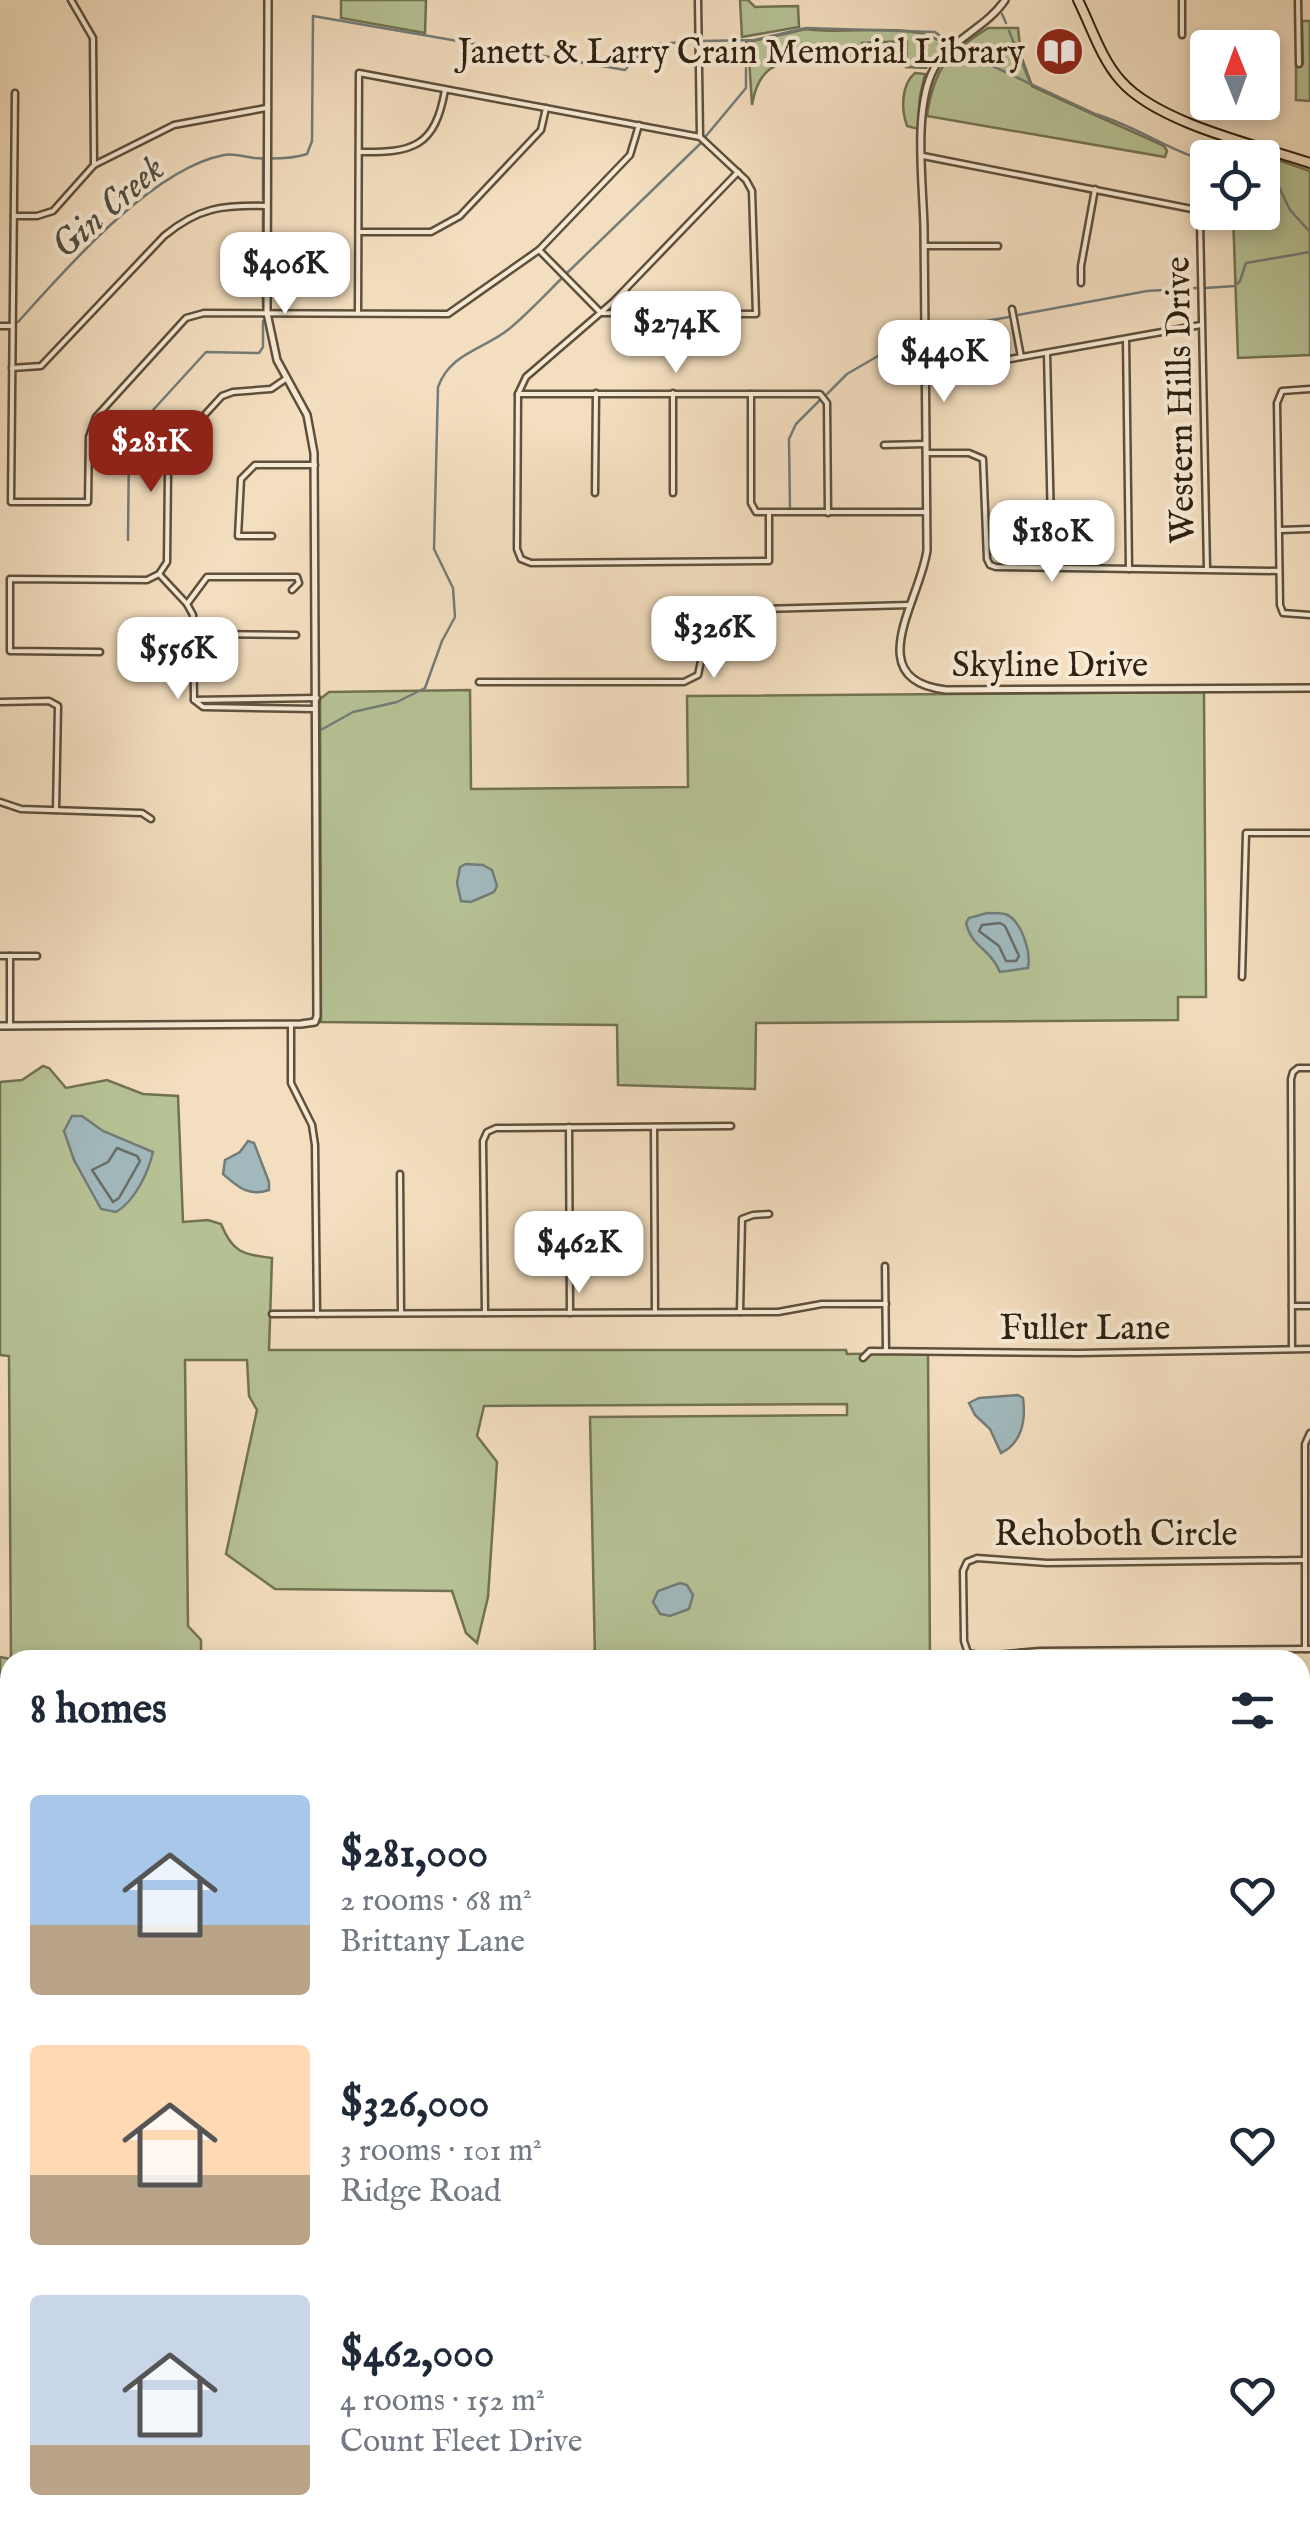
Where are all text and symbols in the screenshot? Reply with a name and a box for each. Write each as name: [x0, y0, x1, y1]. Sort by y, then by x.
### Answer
library icon: Janett & Larry Crain Memorial Library: [1034, 25, 1086, 77]
north arrow: [1190, 30, 1280, 120]
map controls: [1190, 30, 1280, 230]
place label: Janett & Larry Crain Memorial Library: [453, 31, 1026, 76]
button: locate: [1190, 140, 1280, 230]
water label: Gin Creek: [42, 146, 175, 270]
pin: $406K: [215, 232, 355, 317]
text: $406K: [242, 244, 328, 285]
street label: Western Hills Drive: [1156, 256, 1207, 544]
pin: $274K: [606, 291, 746, 376]
text: $274K: [633, 303, 719, 344]
pin: $440K: [874, 320, 1014, 405]
text: $440K: [900, 332, 988, 373]
pin: $281K: [81, 410, 221, 495]
text: $281K: [111, 422, 191, 463]
pin: $180K: [982, 500, 1122, 585]
text: $180K: [1011, 512, 1093, 553]
pin: $326K: [644, 596, 784, 681]
text: $326K: [673, 608, 755, 649]
pin: $556K: [108, 617, 248, 702]
text: $556K: [139, 629, 217, 670]
street label: Skyline Drive: [952, 644, 1148, 689]
pin: $462K: [509, 1211, 649, 1296]
text: $462K: [536, 1223, 622, 1264]
street label: Fuller Lane: [1000, 1307, 1170, 1352]
street label: Rehoboth Circle: [994, 1513, 1238, 1558]
icon: filters: [1225, 1683, 1280, 1738]
text: 8 homes: [30, 1684, 167, 1737]
text: $281,000: [340, 1828, 488, 1881]
icon: home: [110, 1835, 230, 1955]
icon: heart: [1225, 1868, 1280, 1923]
text: 2 rooms · 68 m²: [340, 1881, 532, 1922]
text: Brittany Lane: [340, 1922, 525, 1963]
text: $326,000: [340, 2078, 489, 2131]
icon: home: [110, 2085, 230, 2205]
icon: heart: [1225, 2118, 1280, 2173]
text: 3 rooms · 101 m²: [340, 2131, 542, 2172]
text: Ridge Road: [340, 2172, 501, 2213]
text: $462,000: [340, 2328, 494, 2381]
icon: home: [110, 2335, 230, 2455]
icon: heart: [1225, 2368, 1280, 2423]
text: 4 rooms · 152 m²: [340, 2381, 545, 2422]
text: Count Fleet Drive: [340, 2422, 582, 2463]

